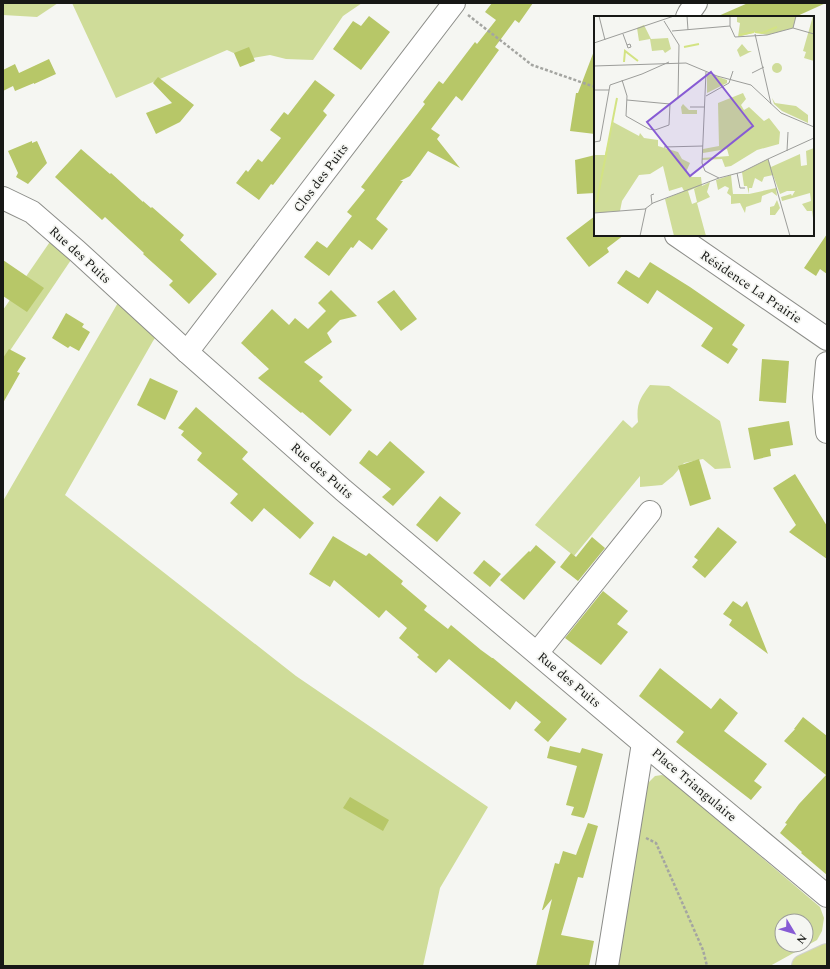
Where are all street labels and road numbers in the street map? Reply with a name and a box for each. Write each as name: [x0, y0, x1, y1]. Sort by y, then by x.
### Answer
street label: Clos des Puits: [289, 139, 353, 217]
street label: Rue des Puits: [44, 222, 116, 288]
street label: Résidence La Prairie: [696, 246, 806, 328]
street label: Rue des Puits: [286, 438, 358, 504]
street label: Rue des Puits: [533, 647, 605, 713]
street label: Place Triangulaire: [647, 743, 741, 827]

